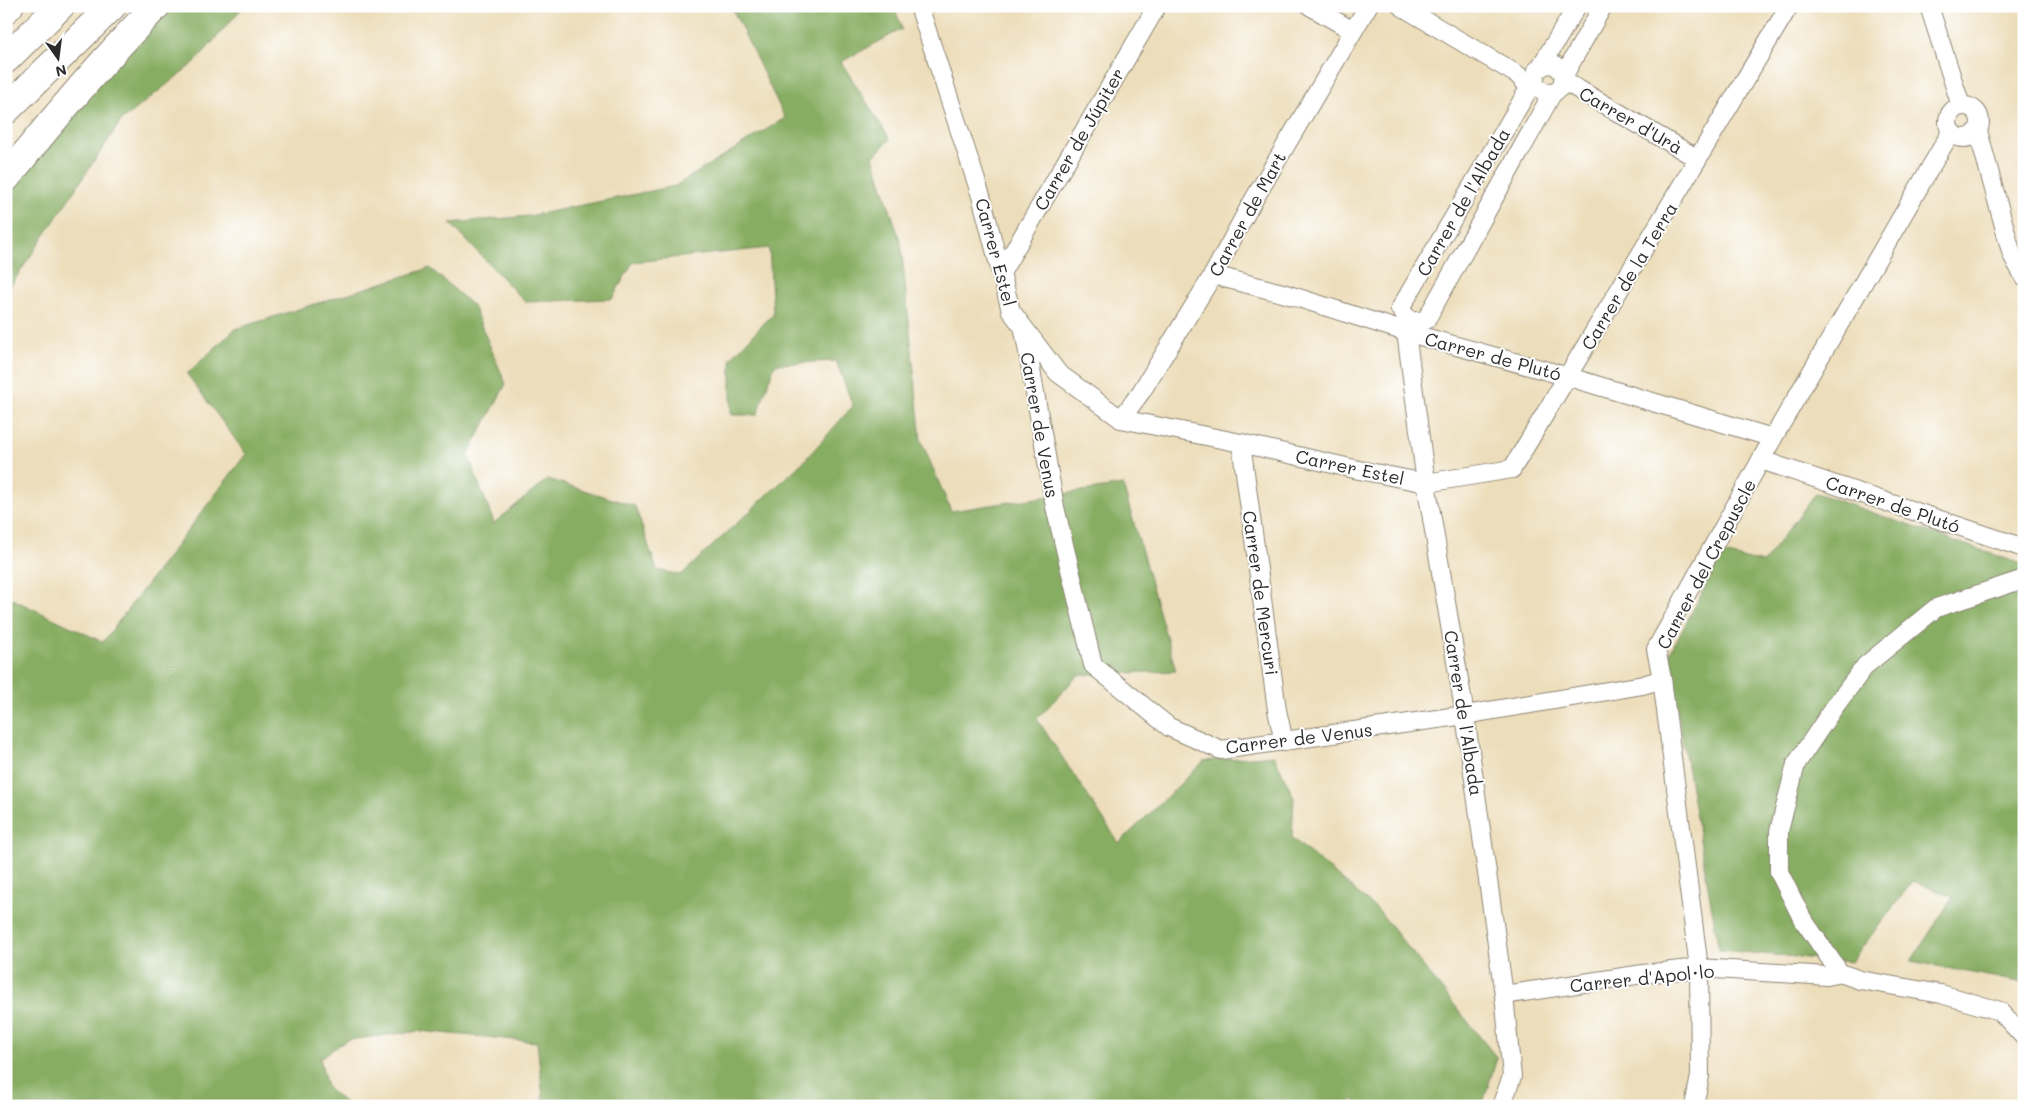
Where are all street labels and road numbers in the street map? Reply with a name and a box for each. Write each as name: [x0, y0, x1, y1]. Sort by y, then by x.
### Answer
street label: Carrer de Júpiter: [1028, 63, 1130, 215]
street label: Carrer d'Urà: [1575, 81, 1687, 159]
street label: Carrer de l'Albada: [1411, 124, 1515, 280]
street label: Carrer de Mart: [1203, 147, 1291, 281]
street label: Carrer Estel: [970, 195, 1022, 309]
street label: Carrer de la Terra: [1575, 198, 1683, 354]
street label: Carrer de Plutó: [1422, 326, 1564, 386]
street label: Carrer de Venus: [1015, 350, 1065, 500]
street label: Carrer Estel: [1293, 444, 1407, 490]
street label: Carrer de Plutó: [1823, 470, 1964, 538]
street label: Carrer del Crepuscle: [1651, 475, 1761, 653]
street label: Carrer de Mercuri: [1238, 509, 1284, 677]
street label: Carrer de l'Albada: [1439, 629, 1489, 797]
street label: Carrer de Venus: [1224, 717, 1374, 759]
street label: Carrer d'Apol·lo: [1569, 958, 1716, 998]

